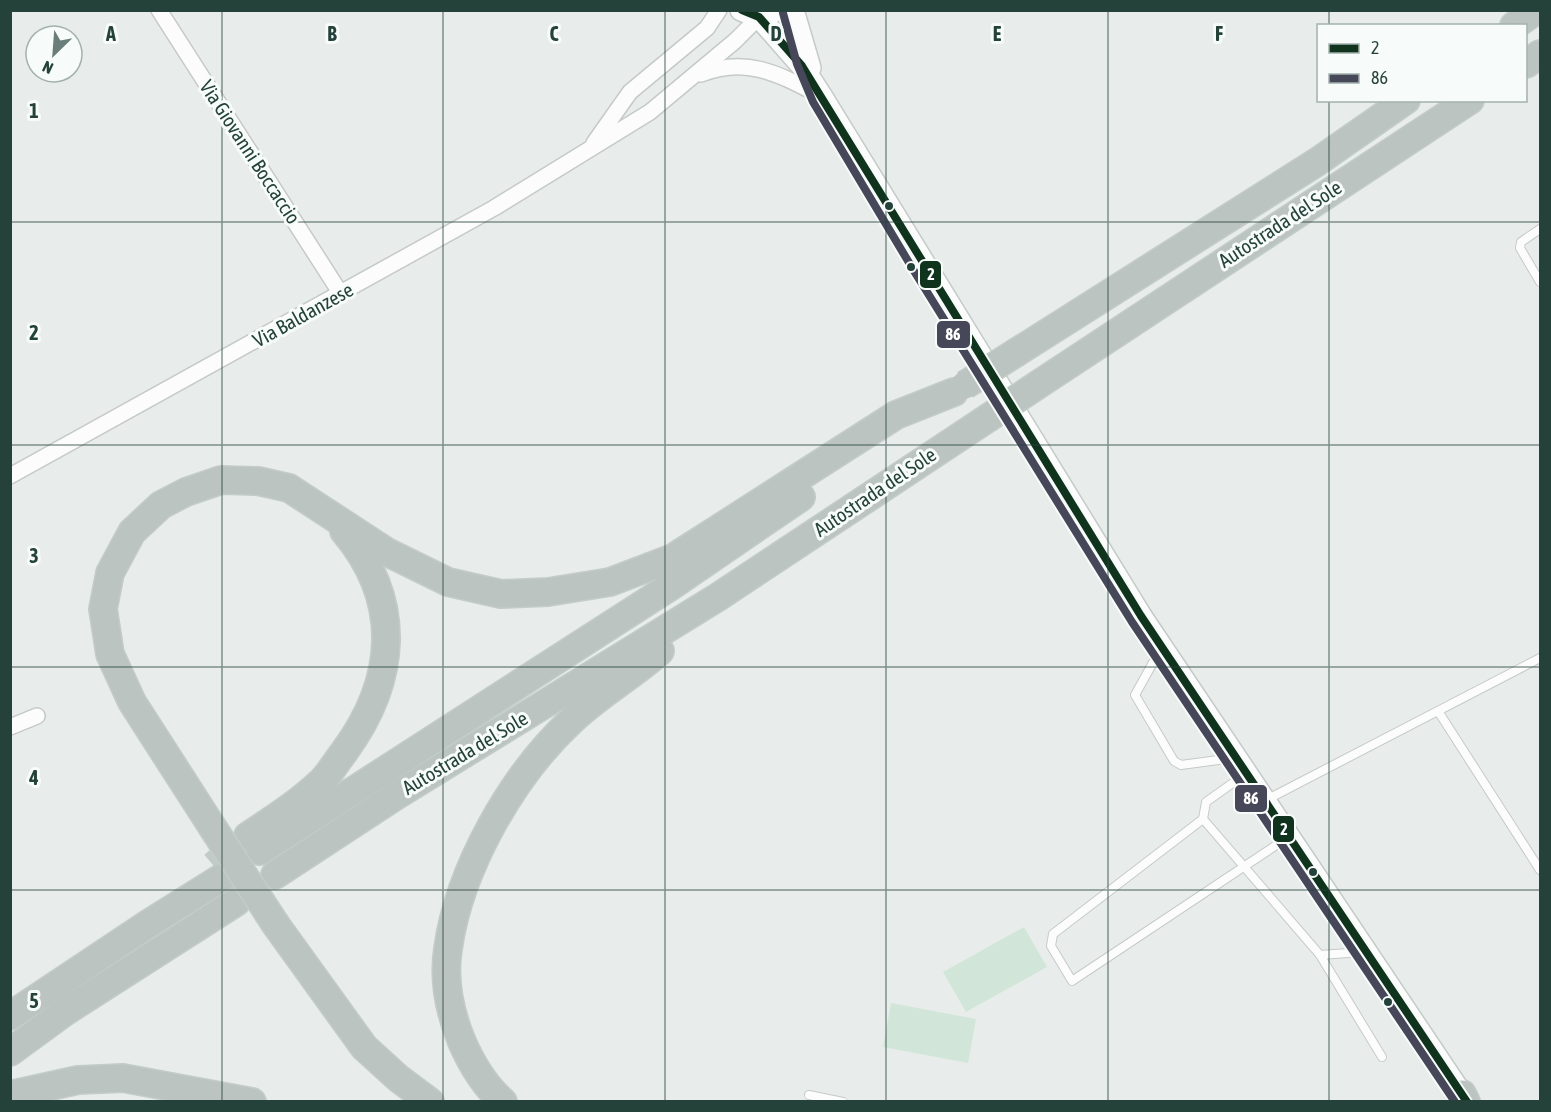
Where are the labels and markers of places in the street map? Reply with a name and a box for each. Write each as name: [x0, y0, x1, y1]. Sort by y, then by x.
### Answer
unlabelled marker: [883, 200, 895, 212]
unlabelled marker: [905, 261, 917, 273]
unlabelled marker: [1307, 866, 1319, 878]
unlabelled marker: [1382, 996, 1394, 1008]

